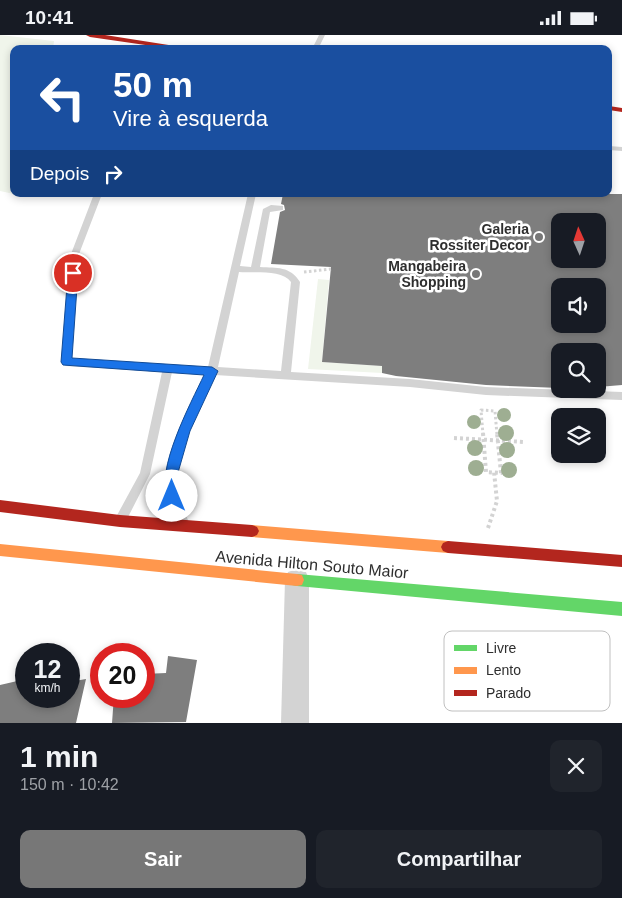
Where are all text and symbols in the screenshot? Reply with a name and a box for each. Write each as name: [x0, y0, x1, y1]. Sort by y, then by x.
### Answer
text: 10:41: [25, 7, 74, 28]
icon: left: [30, 65, 95, 130]
text: 50 m: [113, 65, 193, 104]
text: Vire à esquerda: [113, 106, 268, 131]
icon: right: [99, 160, 127, 188]
text: Depois: [30, 163, 89, 184]
north arrow: [551, 213, 606, 267]
map controls: [551, 213, 606, 463]
place label: Galeria Rossiter Decor: [429, 221, 530, 253]
marker: Galeria Rossiter Decor: [533, 231, 545, 243]
pin: [52, 252, 94, 294]
place label: Mangabeira Shopping: [388, 258, 466, 290]
icon: arrive: [59, 259, 87, 287]
marker: Mangabeira Shopping: [470, 268, 482, 280]
button: sound: [551, 278, 606, 333]
button: search: [551, 343, 606, 398]
button: layers: [551, 408, 606, 463]
position arrow: [145, 469, 197, 521]
street label: Avenida Hilton Souto Maior: [215, 548, 410, 581]
legend: [444, 631, 610, 711]
text: Livre: [486, 640, 517, 656]
speed limit sign: 20: [90, 643, 155, 708]
text: 12: [34, 655, 61, 683]
text: Lento: [486, 662, 521, 678]
text: km/h: [34, 681, 61, 695]
text: Parado: [486, 685, 531, 701]
text: 1 min: [20, 740, 98, 773]
button: close: [550, 740, 602, 792]
text: 150 m · 10:42: [20, 776, 119, 793]
button: Sair: [20, 830, 306, 888]
button: Compartilhar: [316, 830, 602, 888]

